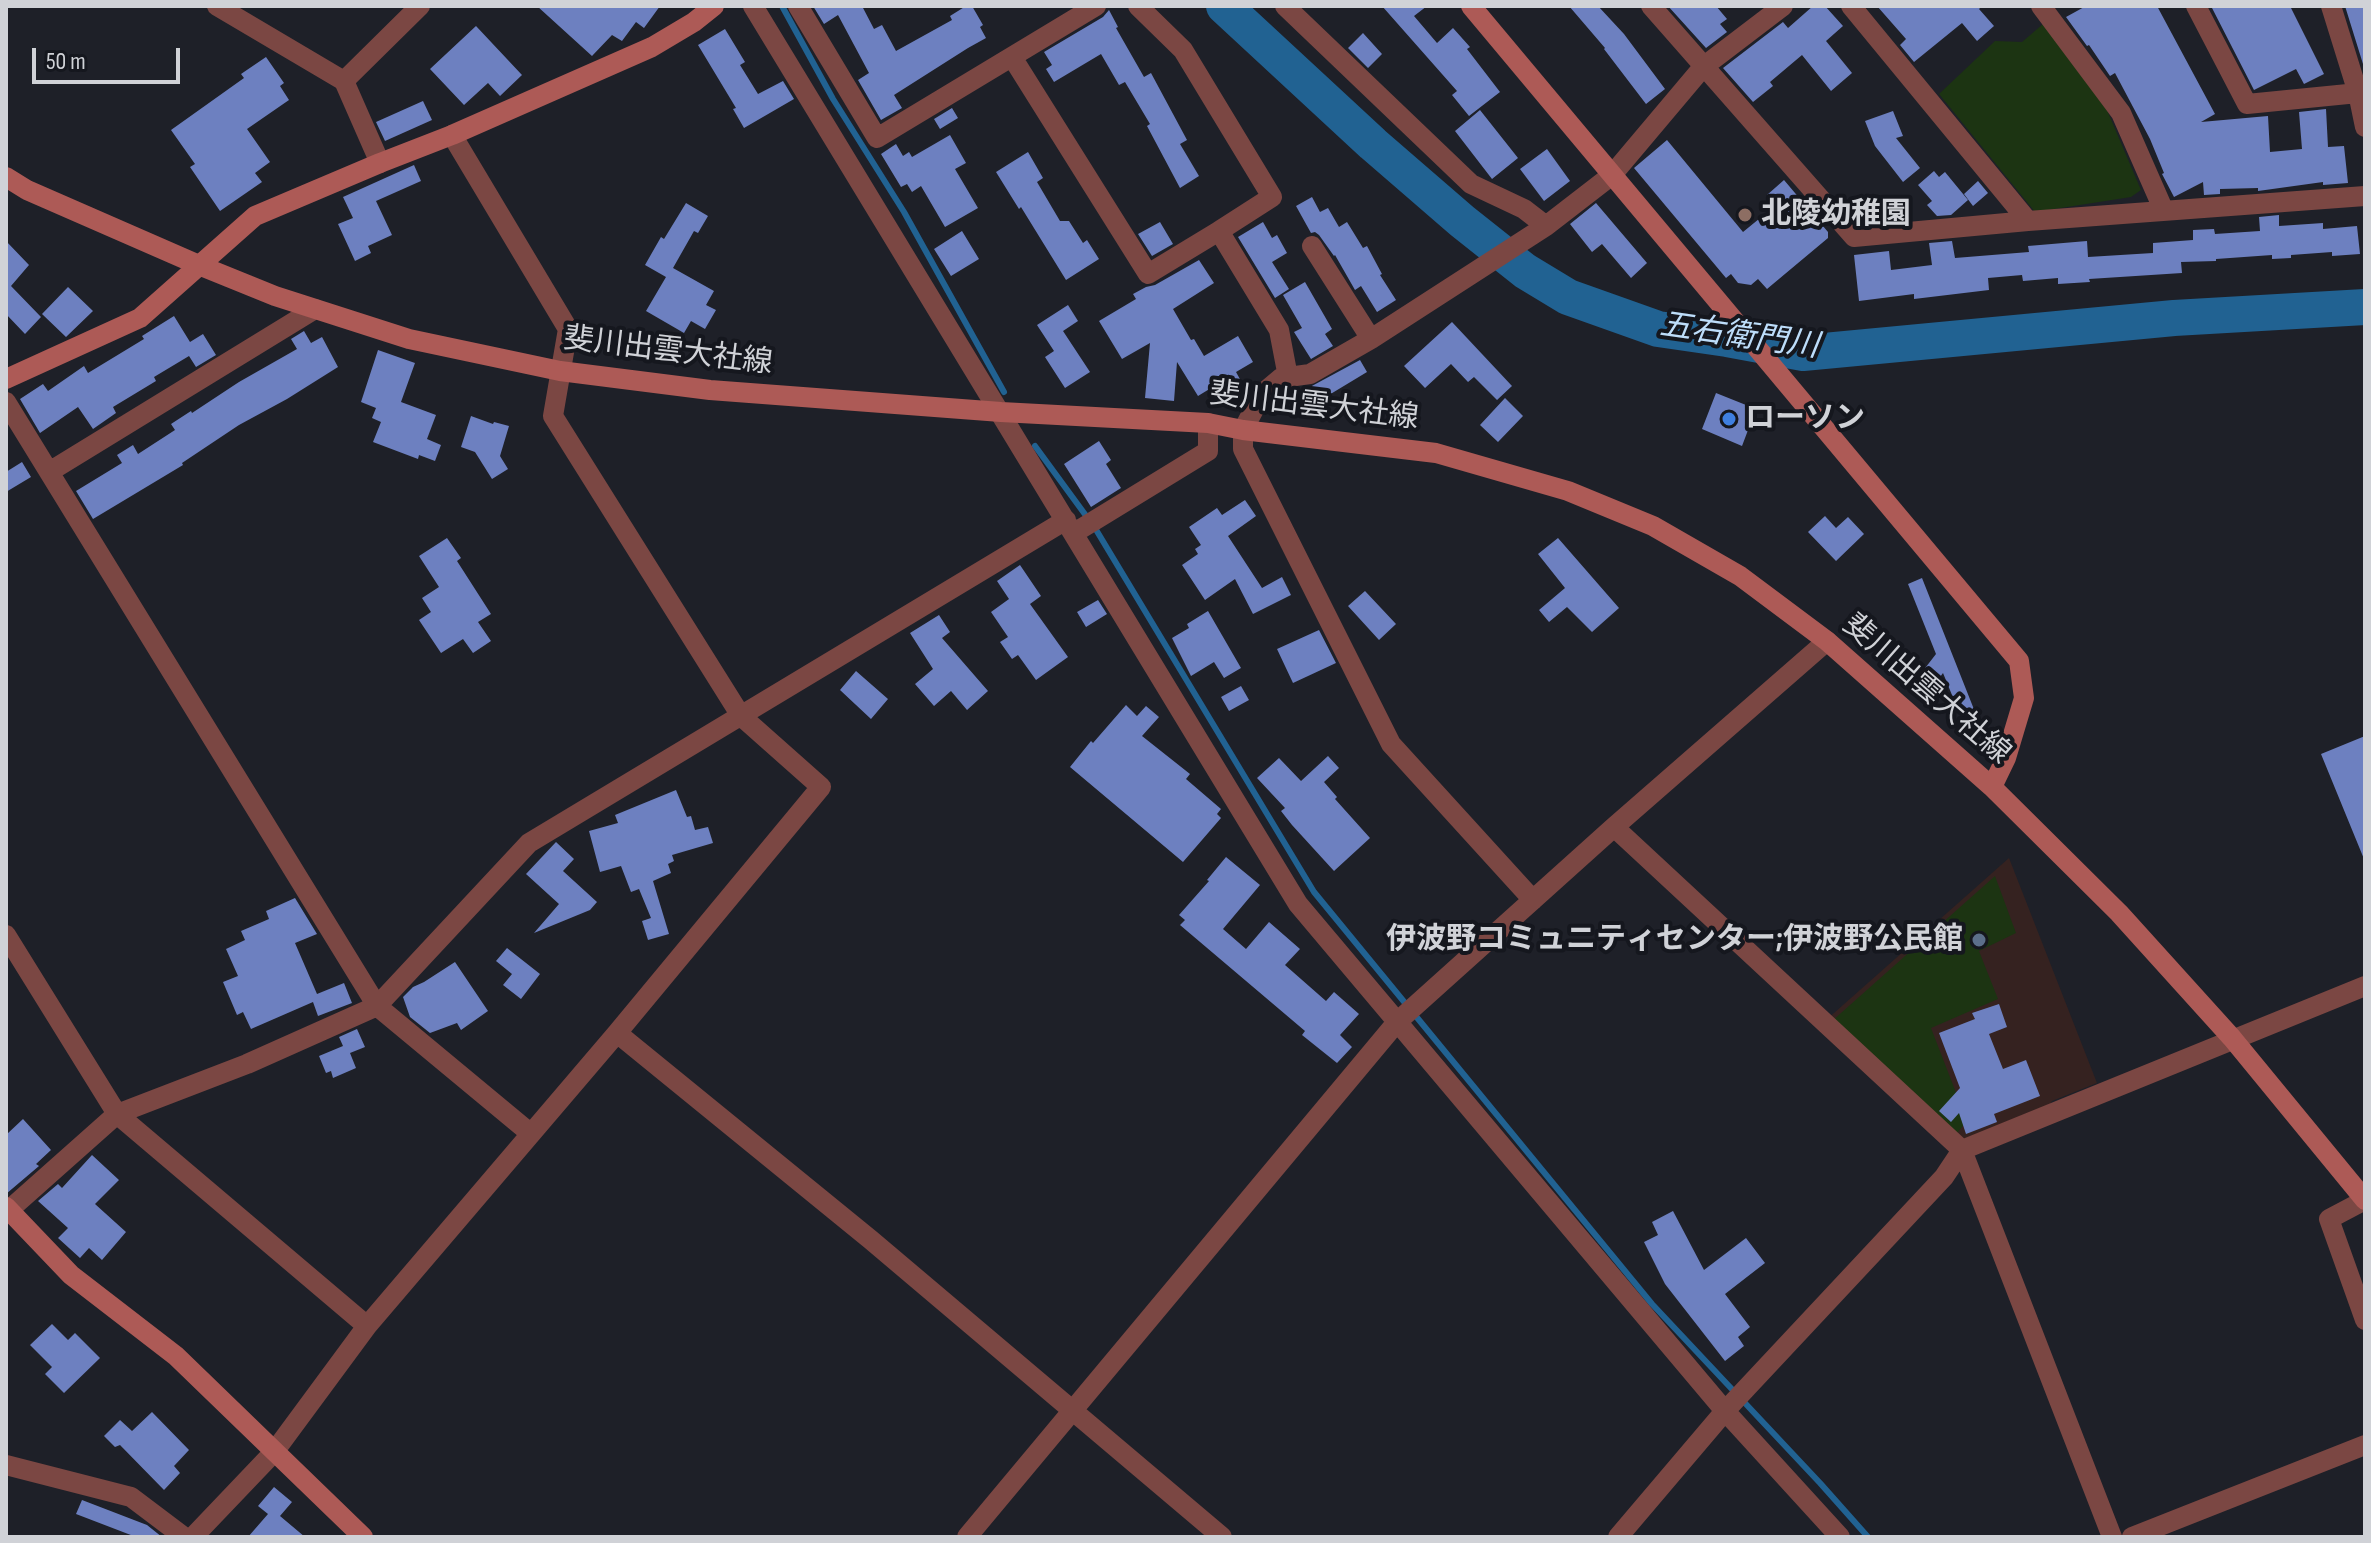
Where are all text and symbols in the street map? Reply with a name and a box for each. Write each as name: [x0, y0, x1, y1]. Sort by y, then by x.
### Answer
scale bar: [36, 32, 184, 82]
text: 50 m: [46, 47, 86, 76]
place label: 北陵幼稚園: [1761, 197, 1911, 233]
marker: 北陵幼稚園: [1736, 206, 1754, 224]
water label: 五右衛門川: [1657, 307, 1821, 367]
street label: 斐川出雲大社線: [562, 321, 774, 383]
street label: 斐川出雲大社線: [1208, 376, 1420, 438]
place label: ローソン: [1745, 401, 1865, 437]
marker: ローソン: [1720, 410, 1738, 428]
street label: 斐川出雲大社線: [1835, 608, 2017, 772]
place label: 伊波野コミュニティセンター;伊波野公民館: [1386, 922, 1963, 958]
marker: 伊波野コミュニティセンター;伊波野公民館: [1970, 931, 1988, 949]

